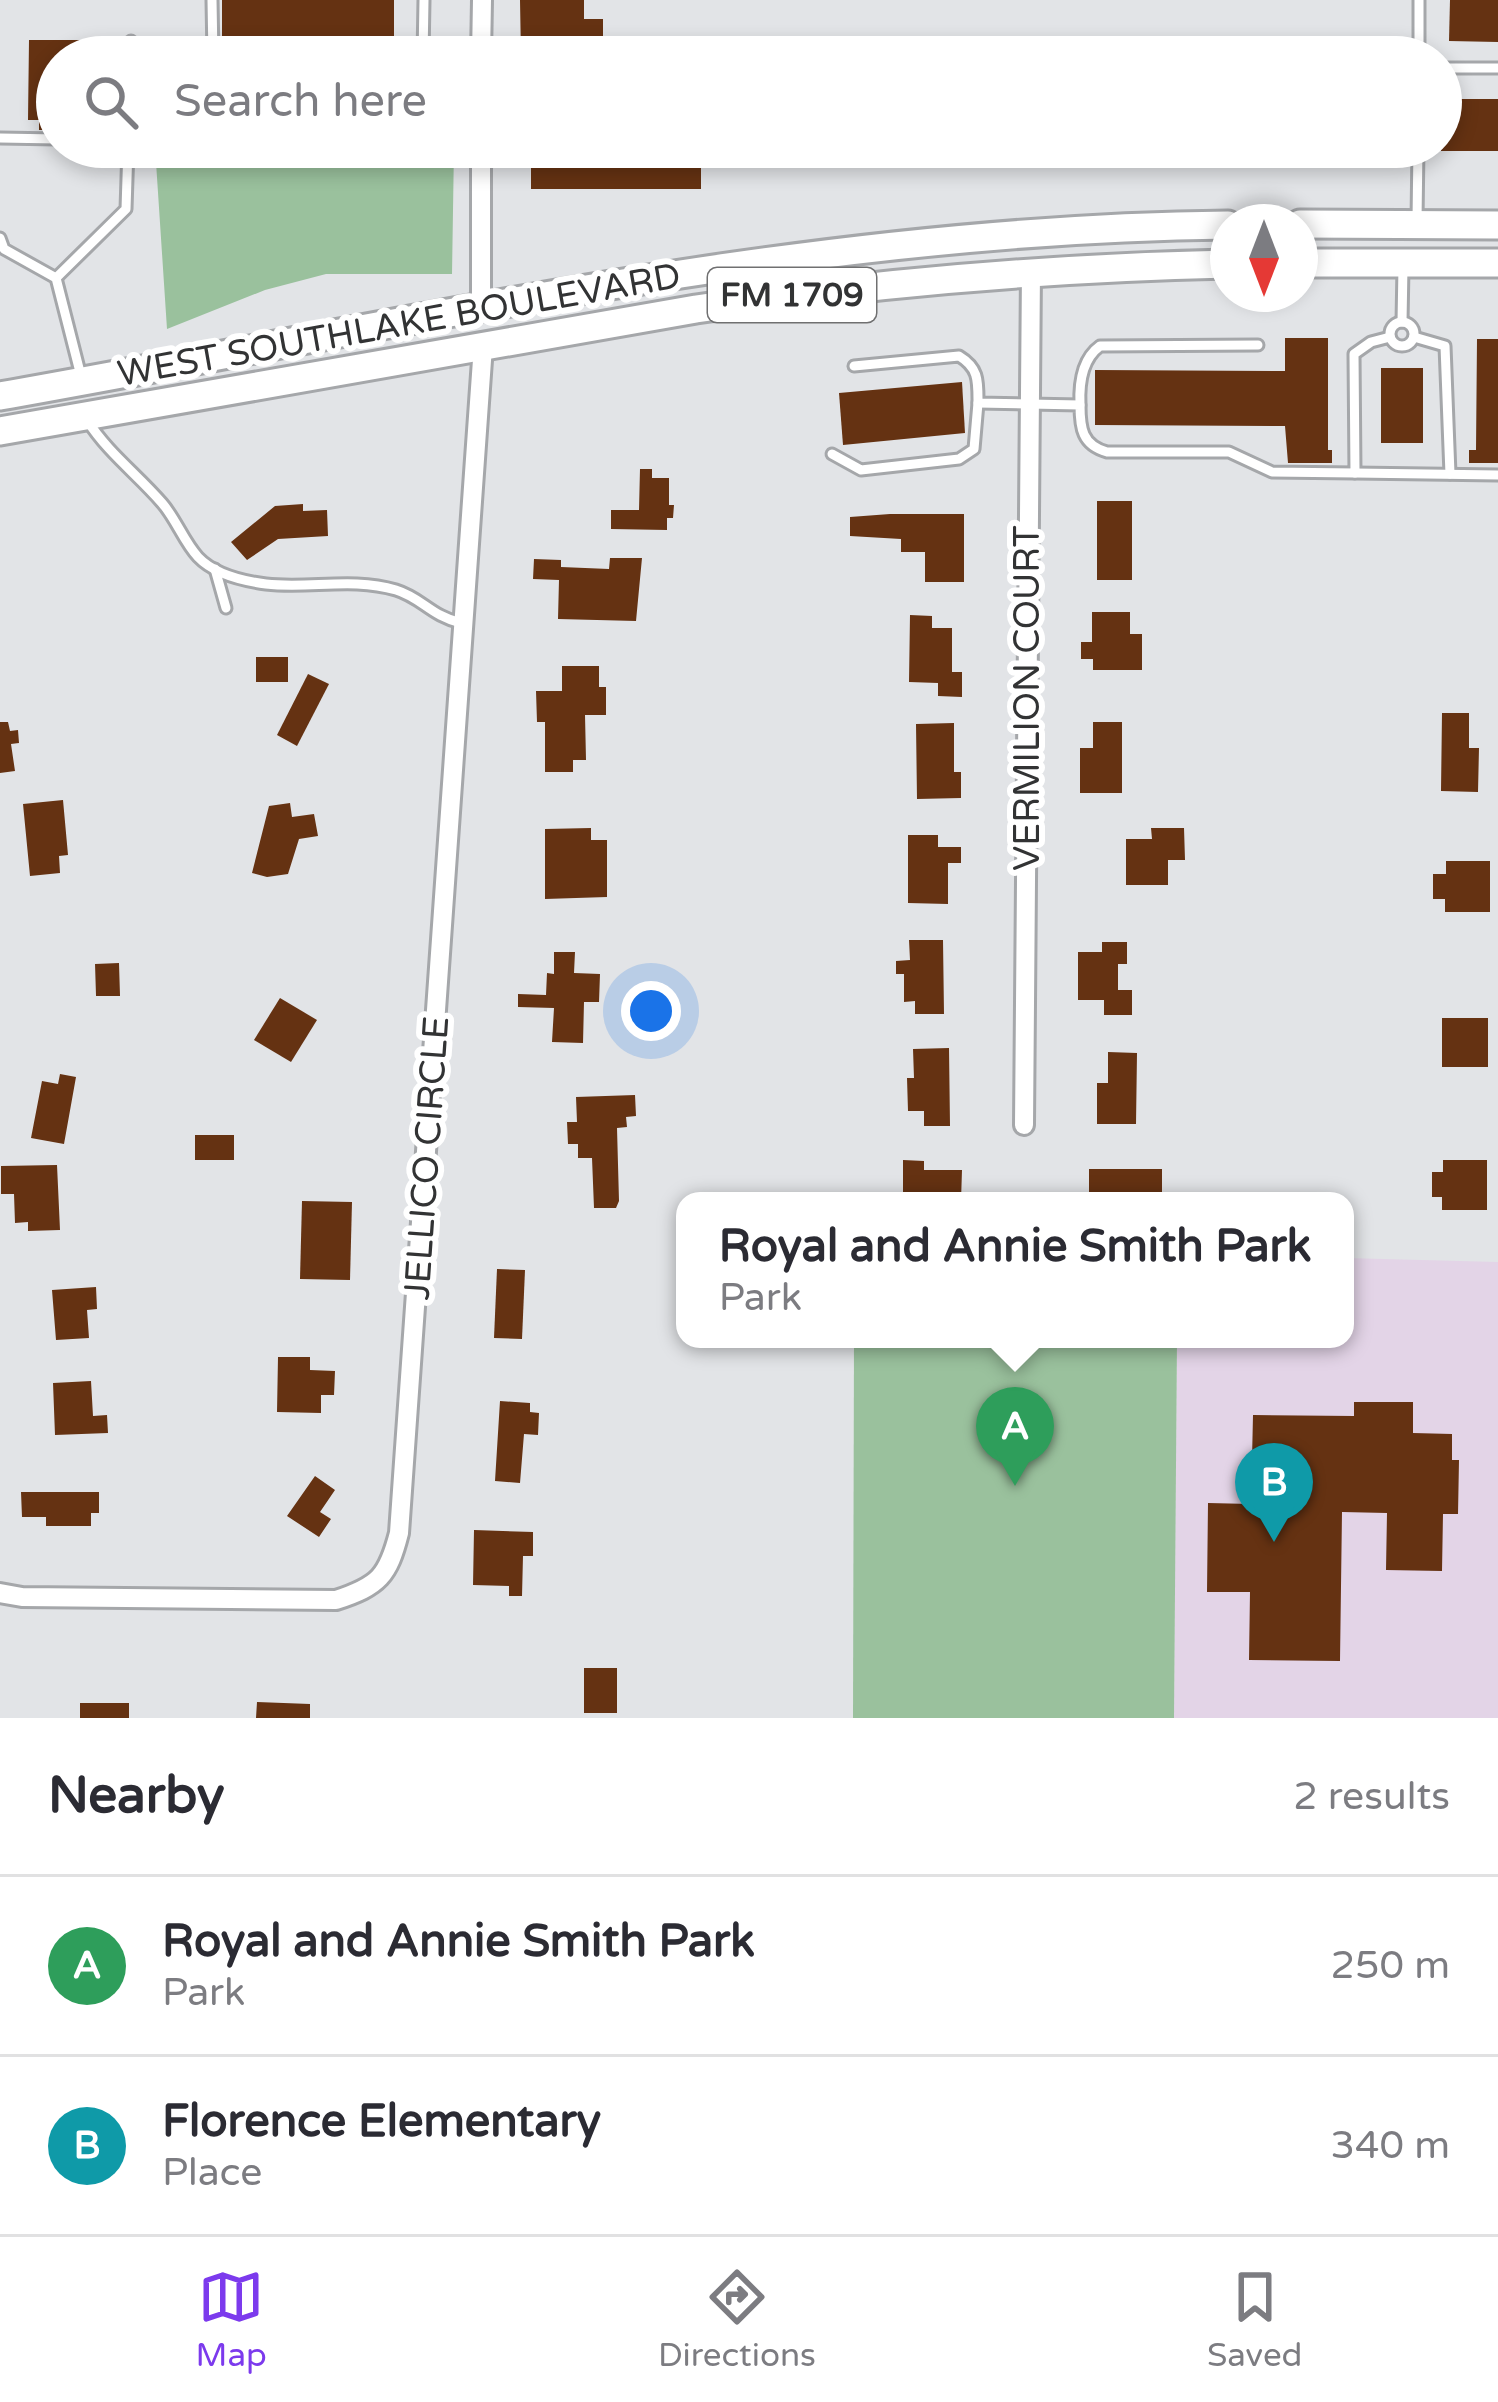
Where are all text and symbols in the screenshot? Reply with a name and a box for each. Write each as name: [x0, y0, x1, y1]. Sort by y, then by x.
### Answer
search box: [36, 36, 1462, 168]
icon: search: [78, 69, 144, 135]
text: Search here: [174, 75, 427, 129]
north arrow: [1210, 204, 1318, 312]
street label: WEST SOUTHLAKE BOULEVARD: [114, 254, 684, 396]
road number: FM 1709: [708, 268, 876, 322]
street label: VERMILION COURT: [1006, 525, 1049, 871]
your location: [621, 981, 681, 1041]
street label: JELLICO CIRCLE: [396, 1015, 458, 1301]
popup: [676, 1192, 1354, 1348]
text: Royal and Annie Smith Park: [719, 1220, 1311, 1274]
text: Park: [719, 1274, 802, 1321]
pin: A: [976, 1387, 1054, 1486]
pin: B: [1235, 1443, 1313, 1542]
text: Nearby: [48, 1765, 225, 1827]
text: 2 results: [1293, 1773, 1450, 1820]
text: Royal and Annie Smith Park: [162, 1915, 755, 1969]
text: A: [72, 1942, 102, 1989]
text: 250 m: [1331, 1942, 1450, 1989]
text: Park: [162, 1969, 245, 2016]
text: Florence Elementary: [162, 2095, 601, 2149]
text: B: [73, 2122, 101, 2169]
text: 340 m: [1331, 2122, 1450, 2169]
text: Place: [162, 2149, 262, 2196]
tab: Map: [196, 2264, 267, 2375]
tab: Directions: [658, 2264, 816, 2375]
tab: Saved: [1207, 2264, 1302, 2375]

